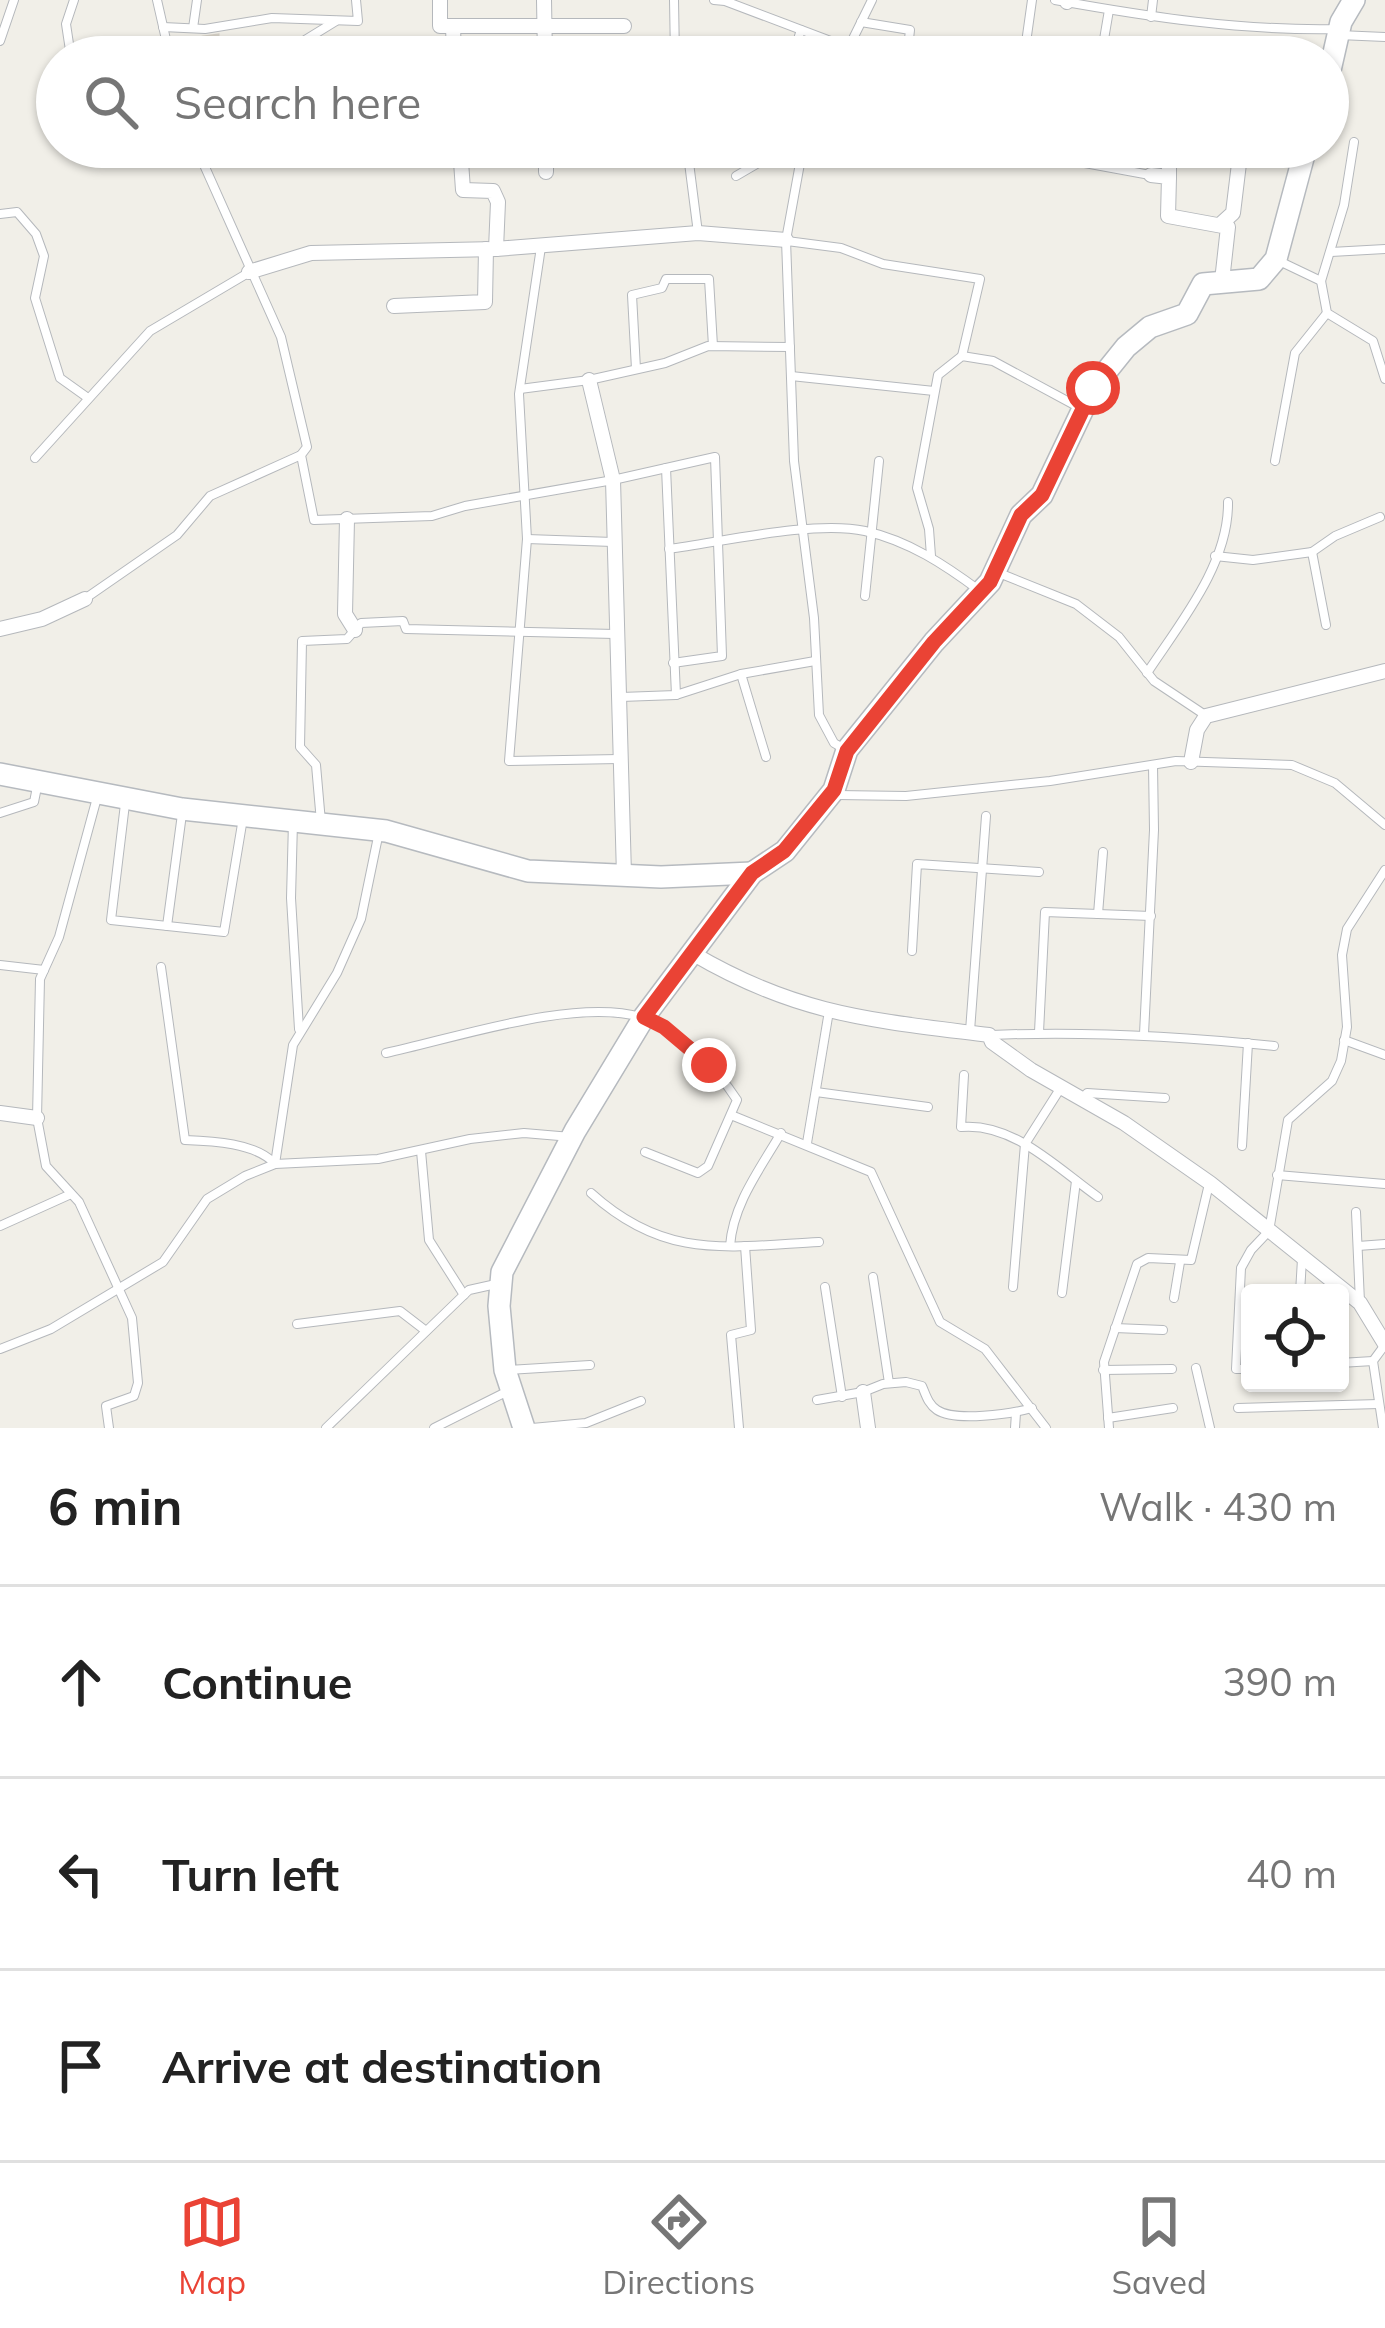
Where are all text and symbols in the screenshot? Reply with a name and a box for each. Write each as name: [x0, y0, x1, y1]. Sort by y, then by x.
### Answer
search box: [36, 36, 1349, 168]
icon: search: [78, 69, 144, 135]
text: Search here: [174, 74, 421, 130]
route start: [1066, 361, 1120, 415]
route end: [682, 1038, 736, 1092]
map controls: [1241, 1284, 1349, 1392]
button: locate: [1241, 1284, 1349, 1392]
text: 6 min: [48, 1474, 183, 1538]
text: Walk · 430 m: [1099, 1482, 1337, 1531]
icon: ahead: [48, 1649, 114, 1715]
text: Continue: [162, 1654, 352, 1710]
text: 390 m: [1222, 1657, 1337, 1706]
icon: left: [48, 1841, 114, 1907]
text: Turn left: [162, 1846, 339, 1902]
text: 40 m: [1246, 1849, 1337, 1898]
icon: arrive: [48, 2033, 114, 2099]
text: Arrive at destination: [162, 2038, 602, 2094]
tab: Map: [178, 2189, 246, 2302]
tab: Directions: [603, 2189, 755, 2302]
tab: Saved: [1112, 2189, 1207, 2302]

